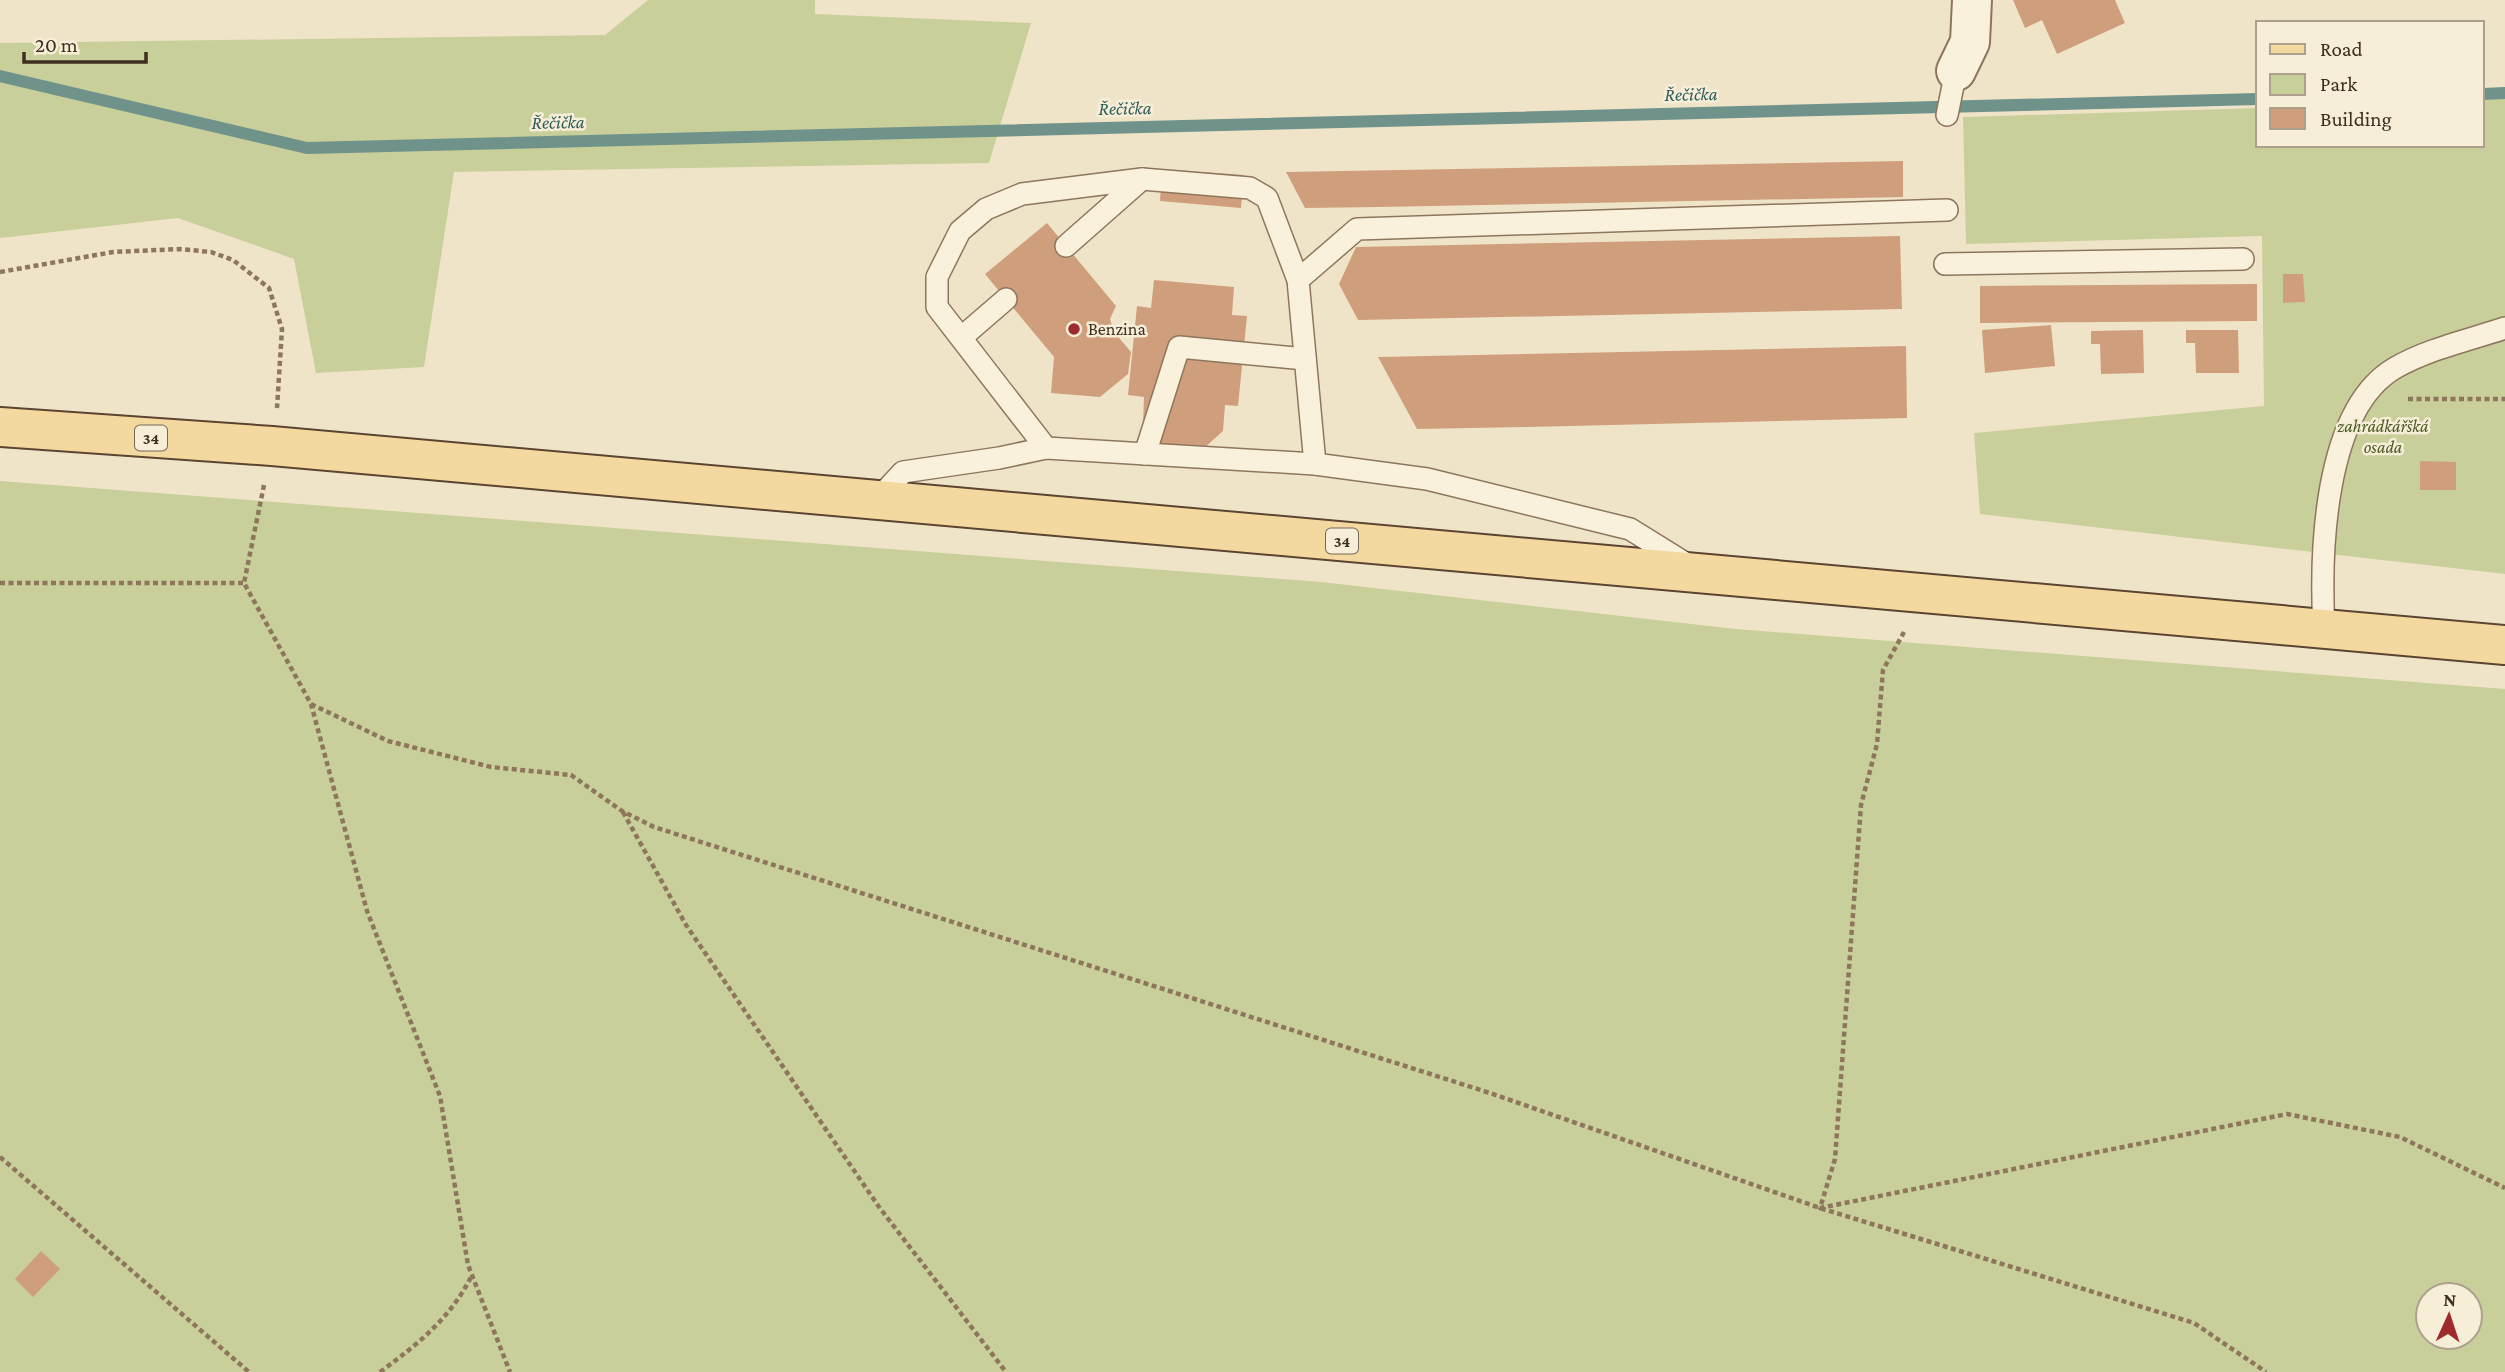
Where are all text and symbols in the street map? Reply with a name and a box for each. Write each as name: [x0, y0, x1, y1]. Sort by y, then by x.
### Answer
scale bar: [24, 21, 147, 65]
legend: [2256, 21, 2484, 147]
text: 20 m: [35, 33, 78, 57]
text: Road: [2320, 37, 2363, 61]
text: Park: [2320, 72, 2357, 96]
water label: Řečička: [1664, 83, 1718, 105]
water label: Řečička: [1098, 97, 1152, 119]
text: Building: [2320, 107, 2392, 131]
water label: Řečička: [531, 111, 585, 133]
place label: Benzina: [1088, 319, 1146, 339]
marker: Benzina: [1066, 321, 1082, 337]
park label: zahrádkářšká osada: [2336, 416, 2429, 457]
road number: 34: [135, 426, 167, 450]
road number: 34: [1326, 528, 1358, 554]
north arrow: [2414, 1281, 2484, 1351]
text: N: [2443, 1289, 2457, 1310]

